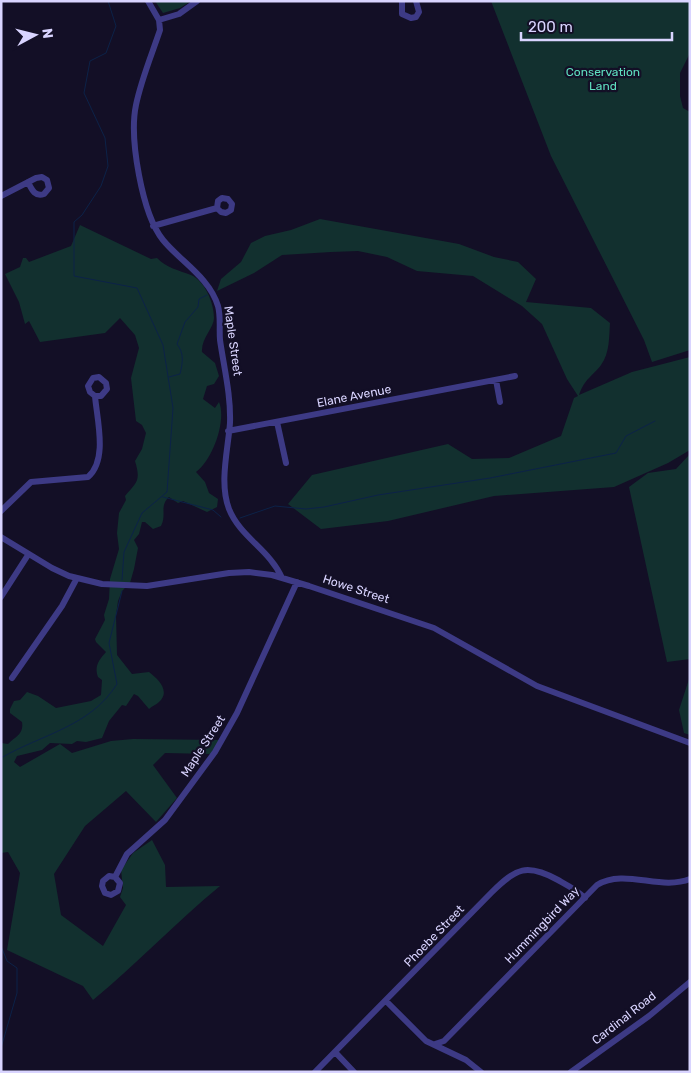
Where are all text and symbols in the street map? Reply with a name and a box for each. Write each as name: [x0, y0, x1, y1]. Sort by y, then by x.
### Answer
north arrow: [10, 10, 60, 60]
scale bar: [521, 10, 672, 42]
text: 200 m: [528, 18, 573, 36]
text: N: [38, 27, 56, 40]
park label: Conservation Land: [566, 65, 640, 93]
street label: Maple Street: [221, 305, 245, 377]
street label: Elane Avenue: [316, 382, 393, 410]
street label: Howe Street: [321, 572, 391, 606]
street label: Maple Street: [178, 712, 228, 779]
street label: Hummingbird Way: [502, 883, 582, 966]
street label: Phoebe Street: [401, 902, 467, 970]
street label: Cardinal Road: [589, 989, 659, 1047]

